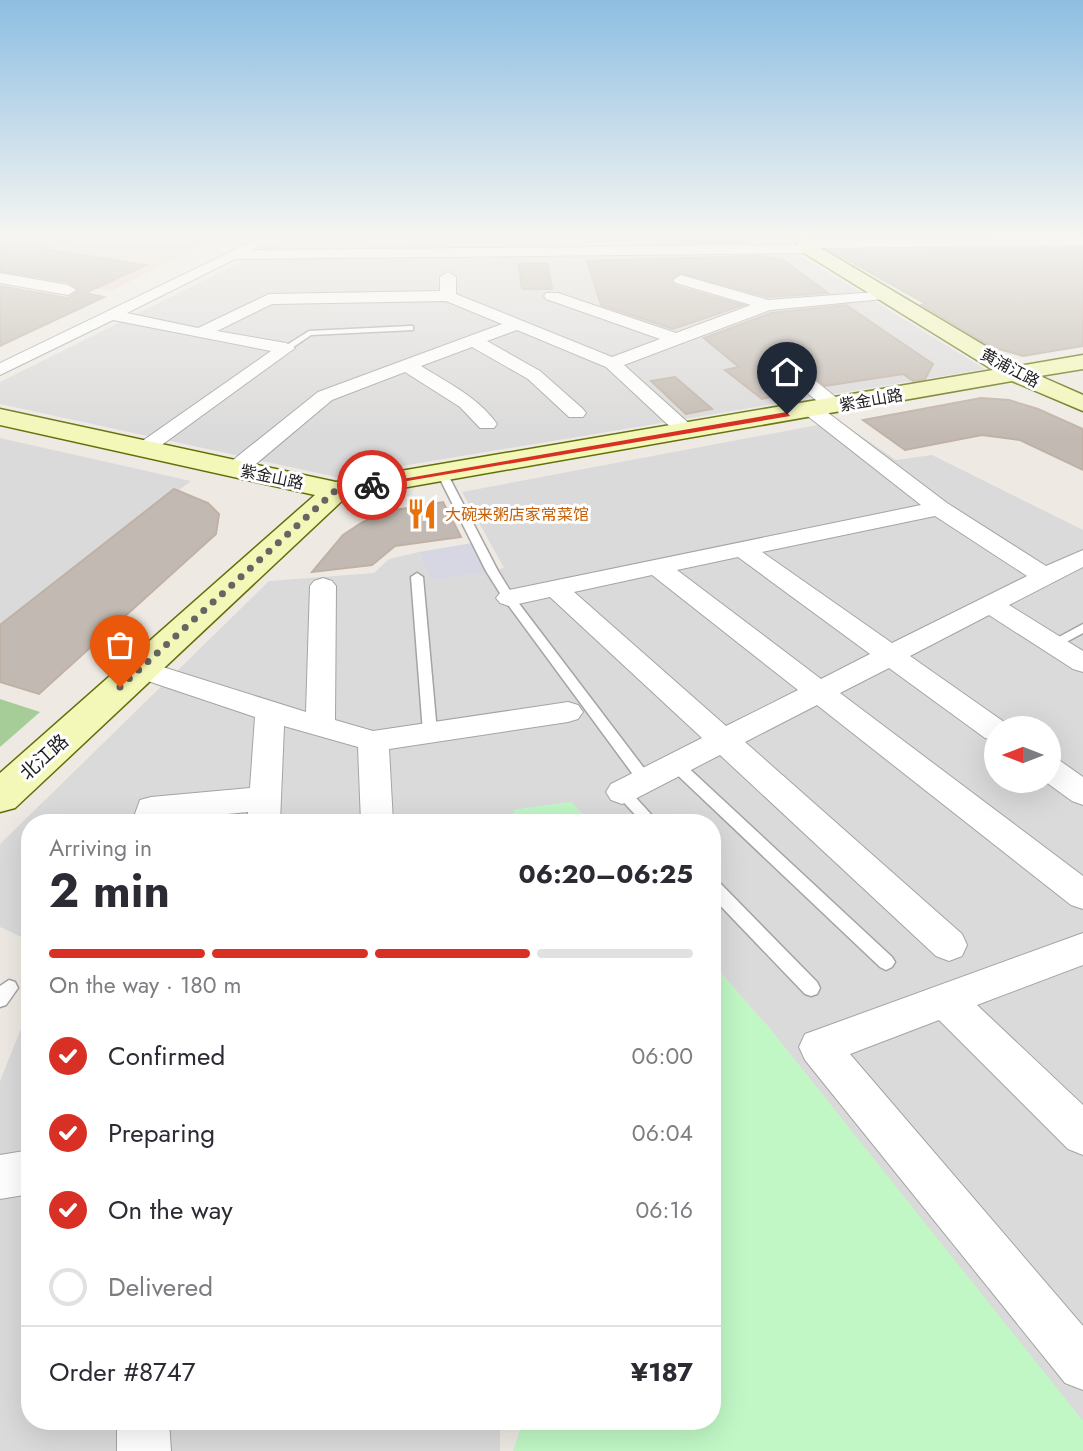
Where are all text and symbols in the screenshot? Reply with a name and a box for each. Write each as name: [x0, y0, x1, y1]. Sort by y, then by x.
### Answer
pin: [757, 342, 817, 414]
street label: 黄浦江路: [976, 343, 1044, 393]
icon: home: [768, 353, 806, 391]
street label: 紫金山路: [837, 383, 905, 417]
courier: [337, 450, 407, 520]
street label: 紫金山路: [238, 459, 306, 495]
icon: bike: [353, 466, 391, 504]
restaurant icon: 大碗来粥店家常菜馆: [405, 497, 439, 531]
place label: 大碗来粥店家常菜馆: [445, 503, 589, 526]
pin: [90, 615, 150, 687]
icon: bag: [101, 626, 139, 664]
north arrow: [984, 716, 1060, 793]
map controls: [984, 716, 1061, 793]
street label: 北江路: [14, 728, 74, 786]
text: Arriving in: [49, 831, 152, 865]
text: 06:20–06:25: [519, 855, 693, 893]
text: 2 min: [49, 858, 170, 924]
text: On the way · 180 m: [49, 968, 241, 1002]
icon: check: [49, 1037, 87, 1075]
text: Confirmed: [108, 1037, 225, 1075]
text: 06:00: [631, 1039, 693, 1073]
icon: check: [49, 1114, 87, 1152]
text: Preparing: [108, 1114, 215, 1152]
text: 06:04: [632, 1116, 693, 1150]
icon: check: [49, 1191, 87, 1229]
text: On the way: [108, 1191, 233, 1229]
text: 06:16: [635, 1193, 693, 1227]
text: Delivered: [108, 1268, 213, 1306]
text: Order #8747: [49, 1353, 195, 1391]
text: ¥187: [631, 1353, 693, 1391]

